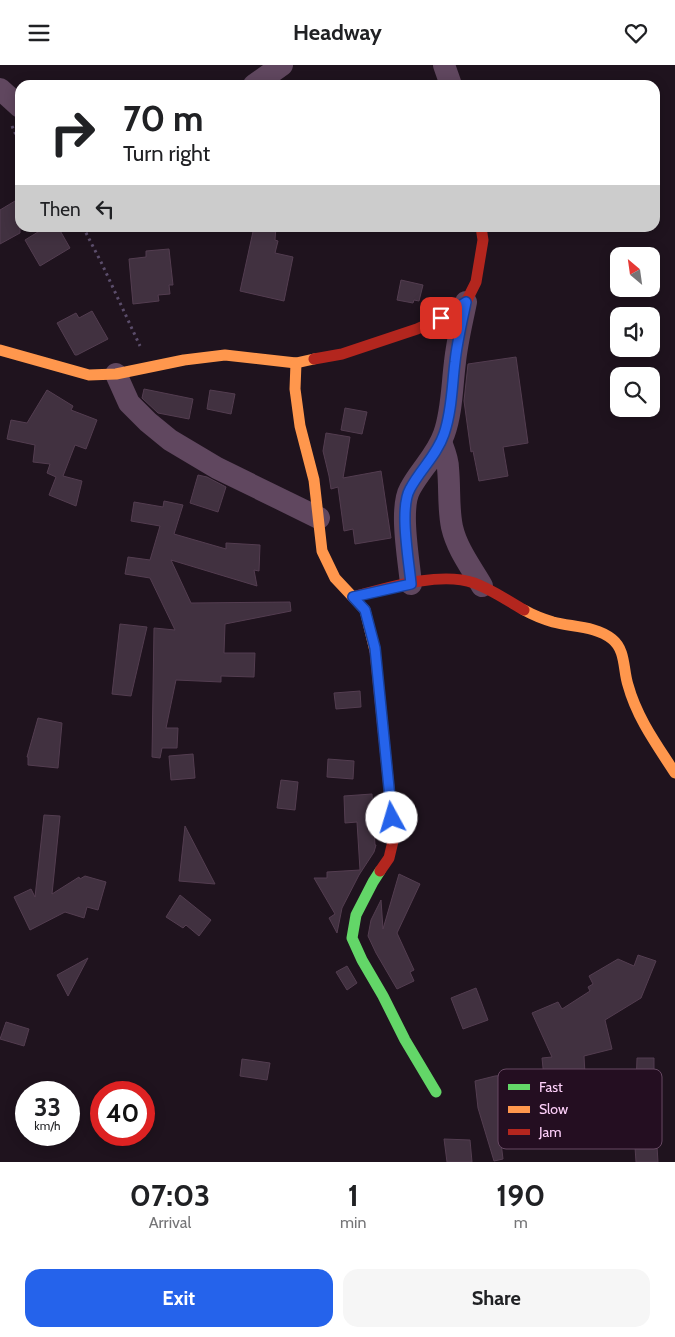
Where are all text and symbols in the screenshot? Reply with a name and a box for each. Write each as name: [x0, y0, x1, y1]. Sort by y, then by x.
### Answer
icon: menu: [25, 19, 53, 47]
text: Headway: [293, 19, 382, 46]
icon: heart: [622, 19, 650, 47]
text: 70 m: [123, 97, 204, 140]
icon: right: [40, 100, 105, 165]
text: Turn right: [123, 140, 210, 167]
icon: left: [91, 195, 119, 223]
text: Then: [40, 198, 81, 221]
north arrow: [610, 247, 660, 297]
map controls: [610, 247, 660, 417]
pin: [420, 297, 462, 339]
icon: arrive: [427, 304, 455, 332]
button: sound: [610, 307, 660, 357]
button: search: [610, 367, 660, 417]
position arrow: [365, 791, 417, 843]
legend: [498, 1069, 662, 1149]
text: Fast: [539, 1078, 563, 1096]
speed limit sign: 40: [90, 1081, 155, 1146]
text: 33: [34, 1092, 61, 1122]
text: Slow: [539, 1100, 568, 1118]
text: km/h: [34, 1118, 61, 1133]
text: Jam: [538, 1123, 561, 1141]
text: 07:03: [130, 1177, 210, 1214]
text: 1: [348, 1177, 359, 1214]
text: 190: [496, 1177, 545, 1214]
text: Arrival: [149, 1213, 191, 1232]
text: min: [340, 1213, 366, 1232]
text: m: [514, 1213, 528, 1232]
button: Exit: [25, 1269, 333, 1327]
button: Share: [343, 1269, 650, 1327]

